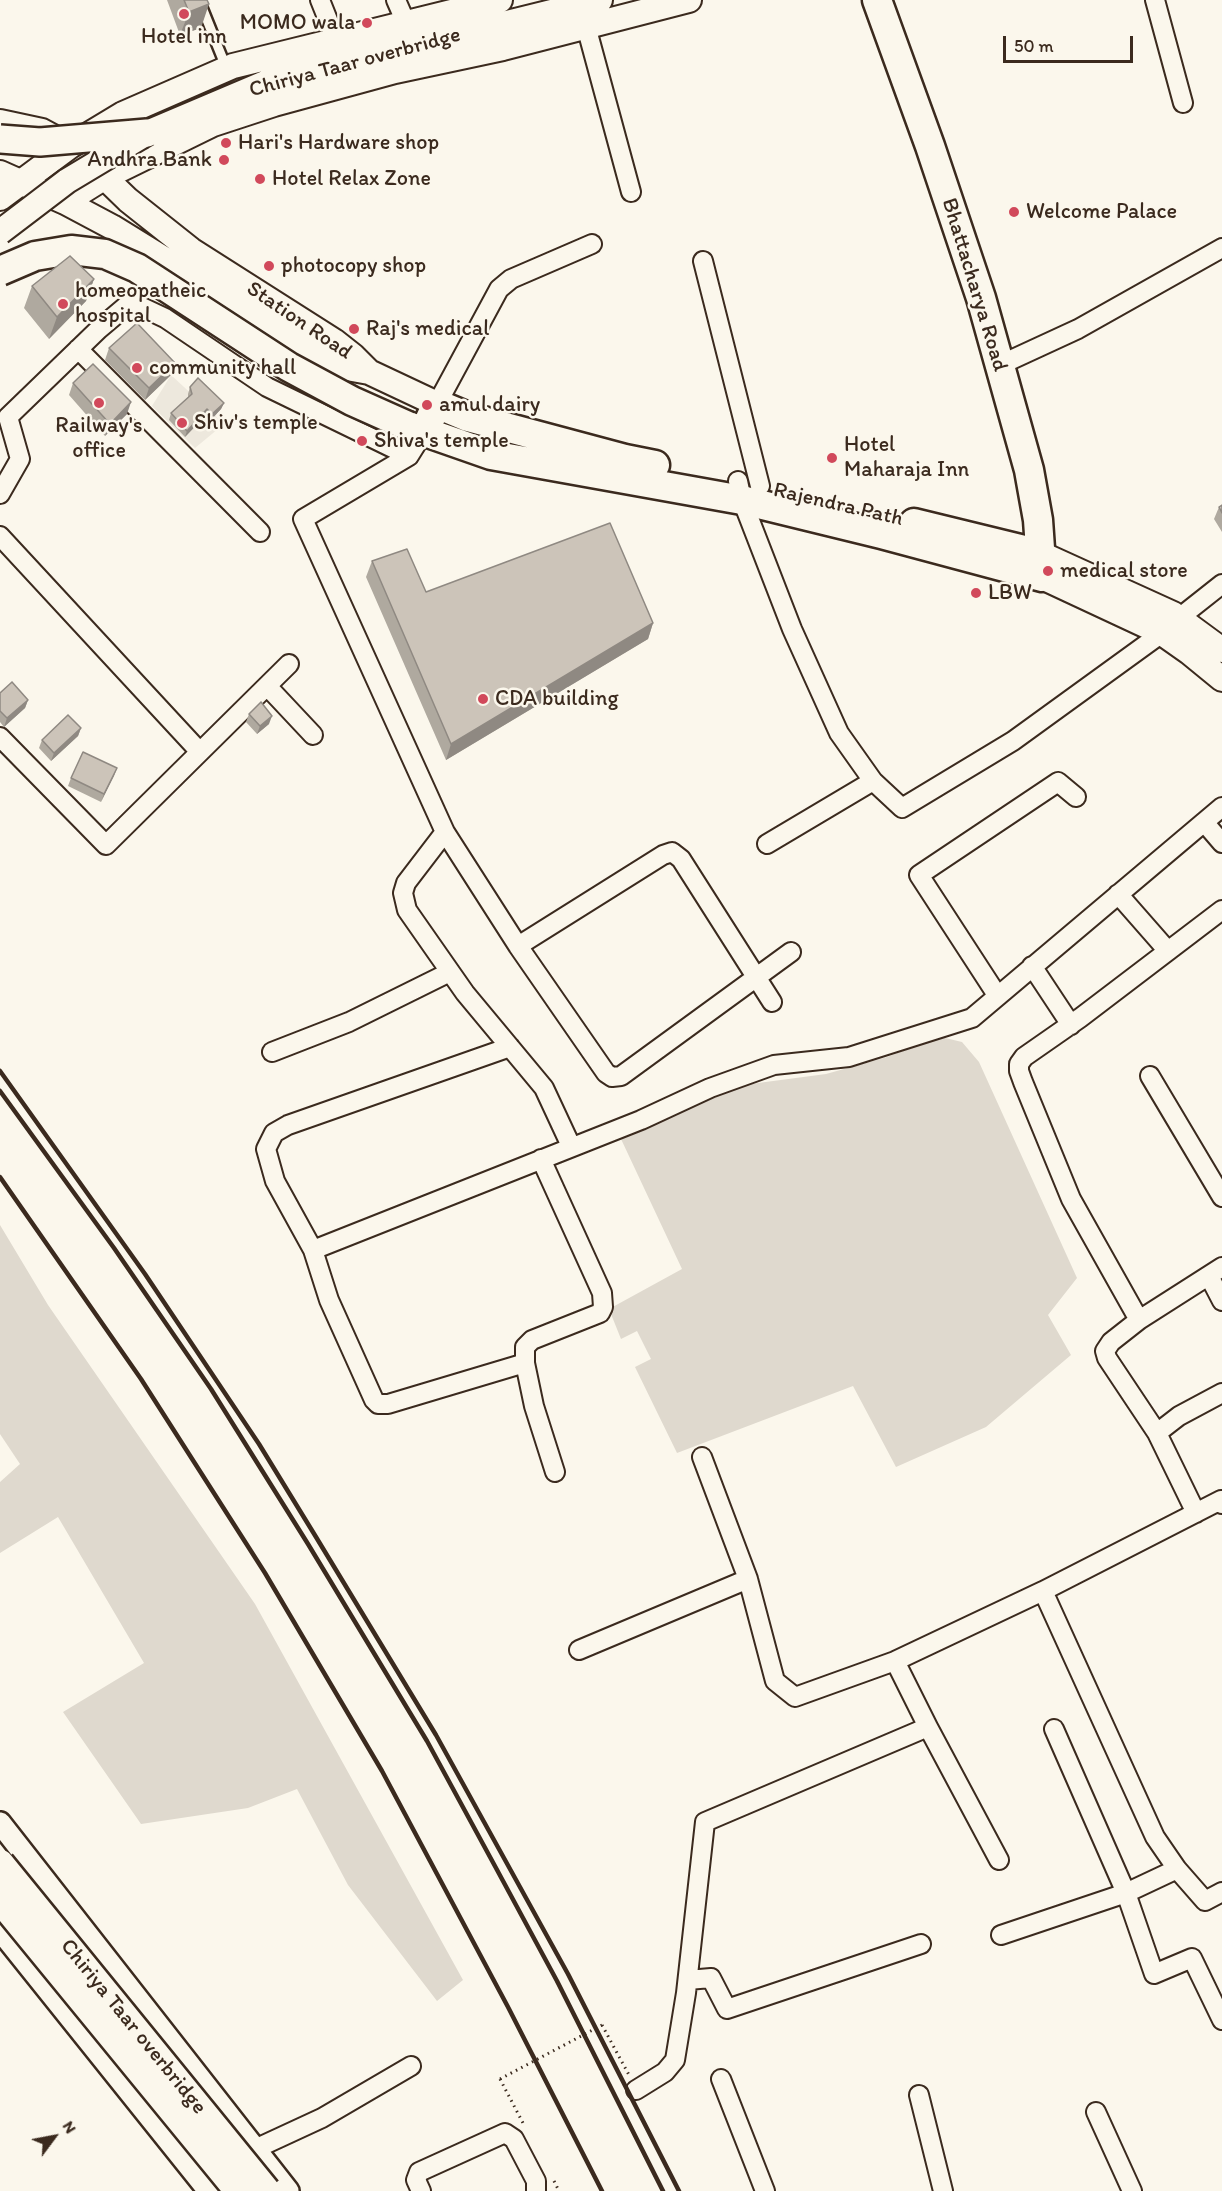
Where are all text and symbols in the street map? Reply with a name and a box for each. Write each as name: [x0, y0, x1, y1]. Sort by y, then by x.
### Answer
marker: Hotel inn: [177, 7, 191, 21]
place label: MOMO wala: [240, 10, 355, 36]
marker: MOMO wala: [360, 16, 374, 30]
street label: Chiriya Taar overbridge: [246, 22, 464, 104]
place label: Hotel inn: [141, 24, 227, 50]
scale bar: [1006, 24, 1136, 62]
text: 50 m: [1014, 35, 1054, 57]
place label: Hari's Hardware shop: [238, 130, 439, 156]
marker: Hari's Hardware shop: [219, 136, 233, 150]
place label: Andhra Bank: [88, 147, 212, 173]
marker: Andhra Bank: [217, 153, 231, 167]
place label: Hotel Relax Zone: [272, 166, 431, 192]
marker: Hotel Relax Zone: [253, 172, 267, 186]
street label: Bhattacharya Road: [935, 195, 1013, 375]
place label: Welcome Palace: [1026, 199, 1177, 225]
marker: Welcome Palace: [1007, 205, 1021, 219]
place label: photocopy shop: [281, 253, 426, 279]
marker: photocopy shop: [262, 259, 276, 273]
street label: Station Road: [241, 276, 357, 366]
place label: homeopatheic hospital: [75, 278, 206, 330]
marker: homeopatheic hospital: [56, 297, 70, 311]
place label: Raj's medical: [366, 316, 489, 342]
marker: Raj's medical: [347, 322, 361, 336]
place label: community hall: [149, 355, 296, 381]
marker: community hall: [130, 361, 144, 375]
place label: amul dairy: [439, 392, 540, 418]
marker: Railway's office: [92, 396, 106, 410]
marker: amul dairy: [420, 398, 434, 412]
place label: Shiv's temple: [194, 410, 318, 436]
place label: Railway's office: [55, 413, 143, 464]
marker: Shiv's temple: [175, 416, 189, 430]
place label: Shiva's temple: [374, 428, 509, 454]
place label: Hotel Maharaja Inn: [844, 432, 969, 484]
marker: Shiva's temple: [355, 434, 369, 448]
marker: Hotel Maharaja Inn: [825, 451, 839, 465]
street label: Rajendra Path: [771, 477, 905, 533]
place label: medical store: [1060, 558, 1188, 584]
marker: medical store: [1041, 564, 1055, 578]
place label: LBW: [988, 580, 1032, 606]
marker: LBW: [969, 586, 983, 600]
place label: CDA building: [495, 686, 619, 712]
marker: CDA building: [476, 692, 490, 706]
street label: Chiriya Taar overbridge: [54, 1934, 212, 2120]
north arrow: [24, 2107, 84, 2167]
text: N: [59, 2118, 81, 2137]

